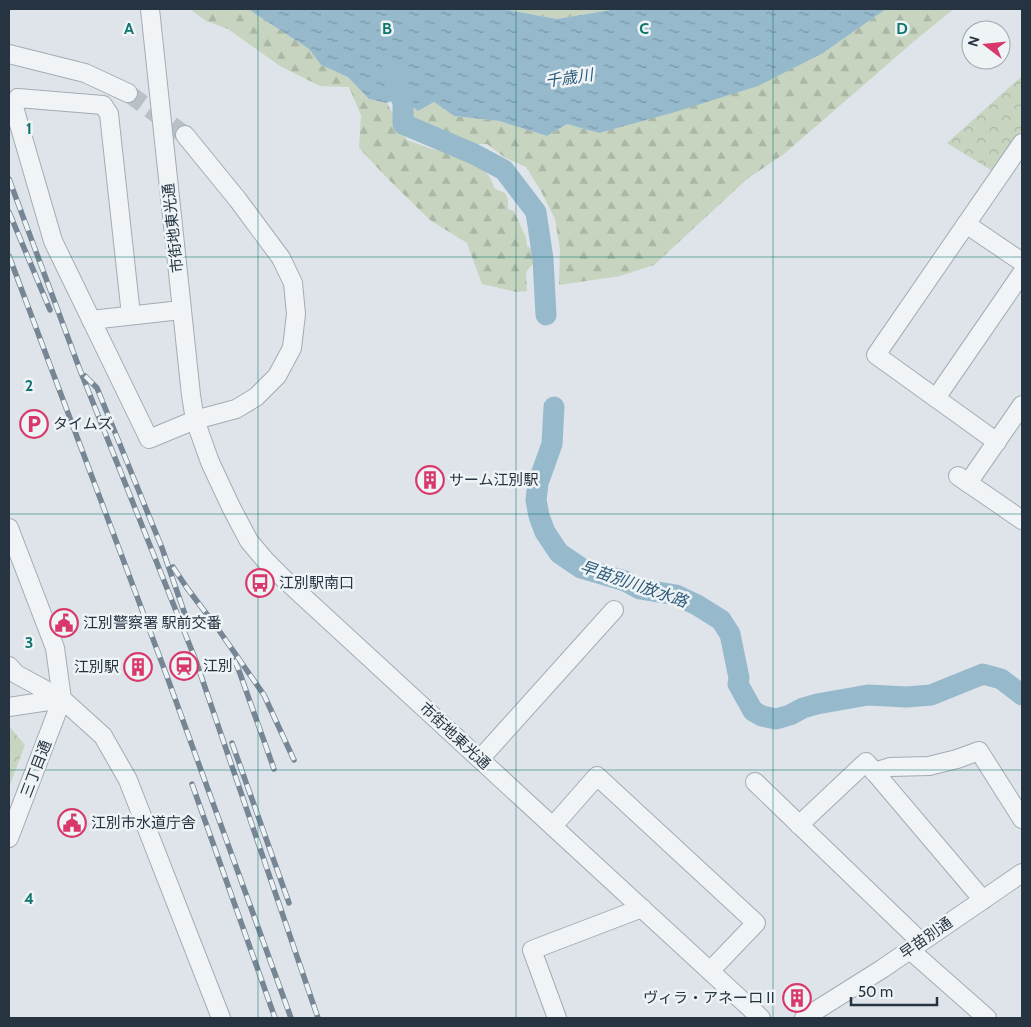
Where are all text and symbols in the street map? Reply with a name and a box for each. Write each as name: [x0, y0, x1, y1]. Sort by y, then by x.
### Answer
text: A: [124, 19, 134, 38]
text: B: [382, 19, 392, 38]
text: C: [639, 19, 649, 38]
text: D: [896, 19, 908, 38]
north arrow: [961, 20, 1011, 70]
text: N: [963, 34, 984, 49]
water label: 千歳川: [544, 65, 596, 91]
text: 1: [26, 119, 32, 138]
street label: 市街地東光通: [159, 182, 187, 274]
text: 2: [25, 376, 33, 395]
parking icon: タイムズ: [19, 409, 49, 439]
place label: タイムズ: [53, 415, 113, 433]
building icon: サーム江別駅: [415, 465, 445, 495]
place label: サーム江別駅: [449, 471, 539, 489]
water label: 早苗別川放水路: [578, 557, 692, 612]
bus stop icon: 江別駅南口: [245, 568, 275, 598]
place label: 江別駅南口: [279, 574, 354, 592]
public building icon: 江別警察署 駅前交番: [49, 608, 79, 638]
place label: 江別警察署 駅前交番: [83, 614, 221, 632]
text: 3: [25, 633, 33, 652]
station icon: 江別: [169, 651, 199, 681]
building icon: 江別駅: [123, 652, 153, 682]
place label: 江別: [203, 657, 233, 675]
place label: 江別駅: [74, 658, 119, 676]
street label: 市街地東光通: [416, 699, 494, 773]
street label: 三丁目通: [17, 738, 55, 800]
public building icon: 江別市水道庁舎: [57, 808, 87, 838]
place label: 江別市水道庁舎: [91, 814, 196, 832]
text: 4: [24, 889, 34, 908]
street label: 早苗別通: [896, 913, 956, 963]
scale bar: [851, 974, 937, 1006]
building icon: ヴィラ・アネーロⅡ: [782, 983, 812, 1013]
text: 50 m: [858, 983, 893, 1001]
place label: ヴィラ・アネーロⅡ: [643, 989, 778, 1007]

